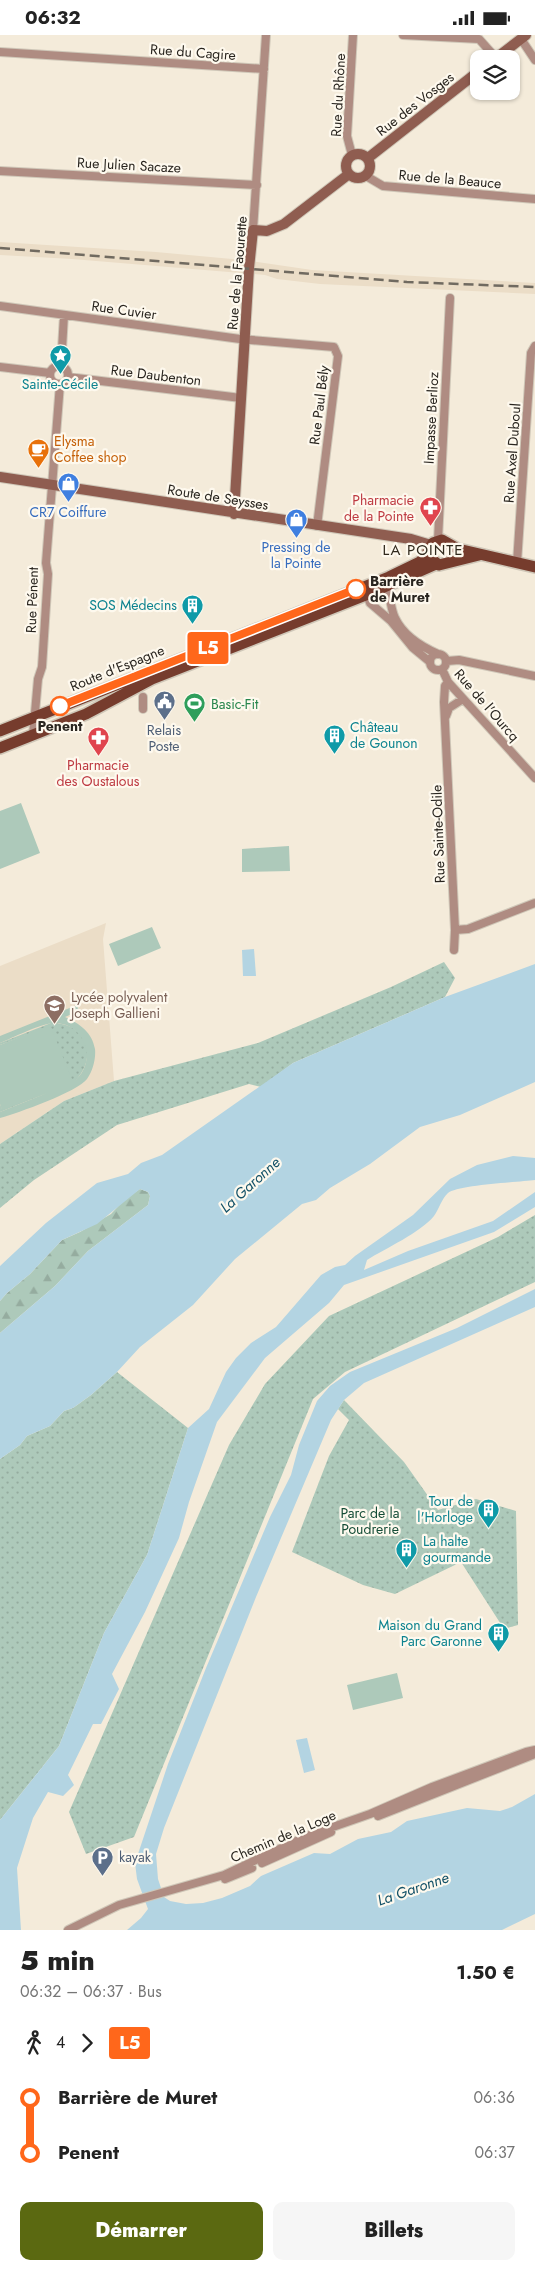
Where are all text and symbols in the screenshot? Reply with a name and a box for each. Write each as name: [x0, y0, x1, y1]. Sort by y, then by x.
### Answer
text: 06:32: [25, 4, 81, 31]
street label: Rue du Cagire: [149, 39, 237, 65]
map controls: [470, 50, 520, 100]
button: layers: [470, 50, 520, 100]
street label: Rue du Rhône: [326, 53, 350, 137]
street label: Rue des Vosges: [372, 67, 458, 141]
street label: Rue Julien Sacaze: [76, 152, 182, 178]
street label: Rue de la Beauce: [398, 165, 502, 193]
street label: Rue de la Faourette: [222, 215, 252, 331]
street label: Rue Cuvier: [90, 296, 158, 324]
place icon: Sainte-Cécile: [48, 344, 72, 375]
street label: Rue Daubenton: [110, 360, 202, 390]
street label: Rue Paul Bély: [304, 363, 334, 446]
street label: Impasse Berlioz: [419, 371, 443, 465]
place label: Sainte-Cécile: [22, 374, 98, 394]
street label: Rue Axel Duboul: [499, 402, 525, 504]
place label: Elysma Coffee shop: [54, 431, 126, 467]
cafe icon: Elysma Coffee shop: [26, 437, 50, 468]
shop icon: CR7 Coiffure: [56, 472, 80, 503]
street label: Route de Seysses: [166, 479, 270, 515]
place label: Pharmacie de la Pointe: [344, 490, 414, 526]
pharmacy icon: Pharmacie de la Pointe: [418, 496, 442, 527]
place label: CR7 Coiffure: [29, 502, 107, 522]
shop icon: Pressing de la Pointe: [284, 507, 308, 538]
place label: Pressing de la Pointe: [262, 537, 330, 573]
district label: LA POINTE: [382, 539, 464, 561]
street label: Rue Pénent: [21, 566, 43, 634]
place label: Barrière de Muret: [370, 571, 430, 607]
marker: Barrière de Muret: [346, 579, 366, 599]
building icon: SOS Médecins: [181, 593, 205, 624]
place label: SOS Médecins: [89, 595, 177, 615]
line badge: L5: [186, 632, 230, 664]
text: L5: [197, 635, 219, 661]
street label: Route d'Espagne: [67, 640, 167, 696]
street label: Rue de l'Ourcq: [450, 664, 524, 746]
public building icon: Relais Poste: [152, 690, 176, 721]
sports icon: Basic-Fit: [183, 692, 207, 723]
place label: Basic-Fit: [211, 694, 259, 714]
marker: Penent: [50, 696, 70, 716]
place label: Penent: [38, 716, 83, 736]
place label: Château de Gounon: [350, 717, 418, 753]
place label: Relais Poste: [147, 720, 181, 756]
building icon: Château de Gounon: [322, 723, 346, 754]
pharmacy icon: Pharmacie des Oustalous: [86, 725, 110, 756]
place label: Pharmacie des Oustalous: [56, 755, 140, 791]
street label: Rue Sainte-Odile: [426, 784, 450, 884]
place label: Lycée polyvalent Joseph Gallieni: [69, 987, 168, 1023]
school or university icon: Lycée polyvalent Joseph Gallieni: [43, 993, 67, 1024]
water label: La Garonne: [215, 1152, 285, 1218]
place label: Tour de l'Horloge: [417, 1491, 473, 1527]
building icon: Tour de l'Horloge: [477, 1497, 501, 1528]
park label: Parc de la Poudrerie: [341, 1503, 399, 1539]
place label: La halte gourmande: [423, 1531, 491, 1567]
building icon: La halte gourmande: [395, 1537, 419, 1568]
place label: Maison du Grand Parc Garonne: [378, 1615, 482, 1651]
building icon: Maison du Grand Parc Garonne: [486, 1621, 510, 1652]
street label: Chemin de la Loge: [227, 1805, 339, 1867]
parking icon: kayak: [91, 1845, 115, 1876]
place label: kayak: [119, 1847, 152, 1867]
water label: La Garonne: [374, 1866, 452, 1912]
text: 5 min: [20, 1940, 95, 1981]
text: 1.50 €: [456, 1959, 515, 1986]
text: 06:32 – 06:37 · Bus: [20, 1980, 162, 2003]
icon: walk: [20, 2029, 48, 2057]
icon: forward: [73, 2029, 101, 2057]
text: L5: [119, 2030, 140, 2056]
text: 4: [56, 2031, 65, 2054]
text: Barrière de Muret: [58, 2084, 217, 2111]
text: 06:36: [473, 2086, 515, 2109]
text: Penent: [58, 2139, 119, 2166]
text: 06:37: [474, 2141, 515, 2164]
button: Démarrer: [20, 2202, 263, 2260]
button: Billets: [273, 2202, 515, 2260]

